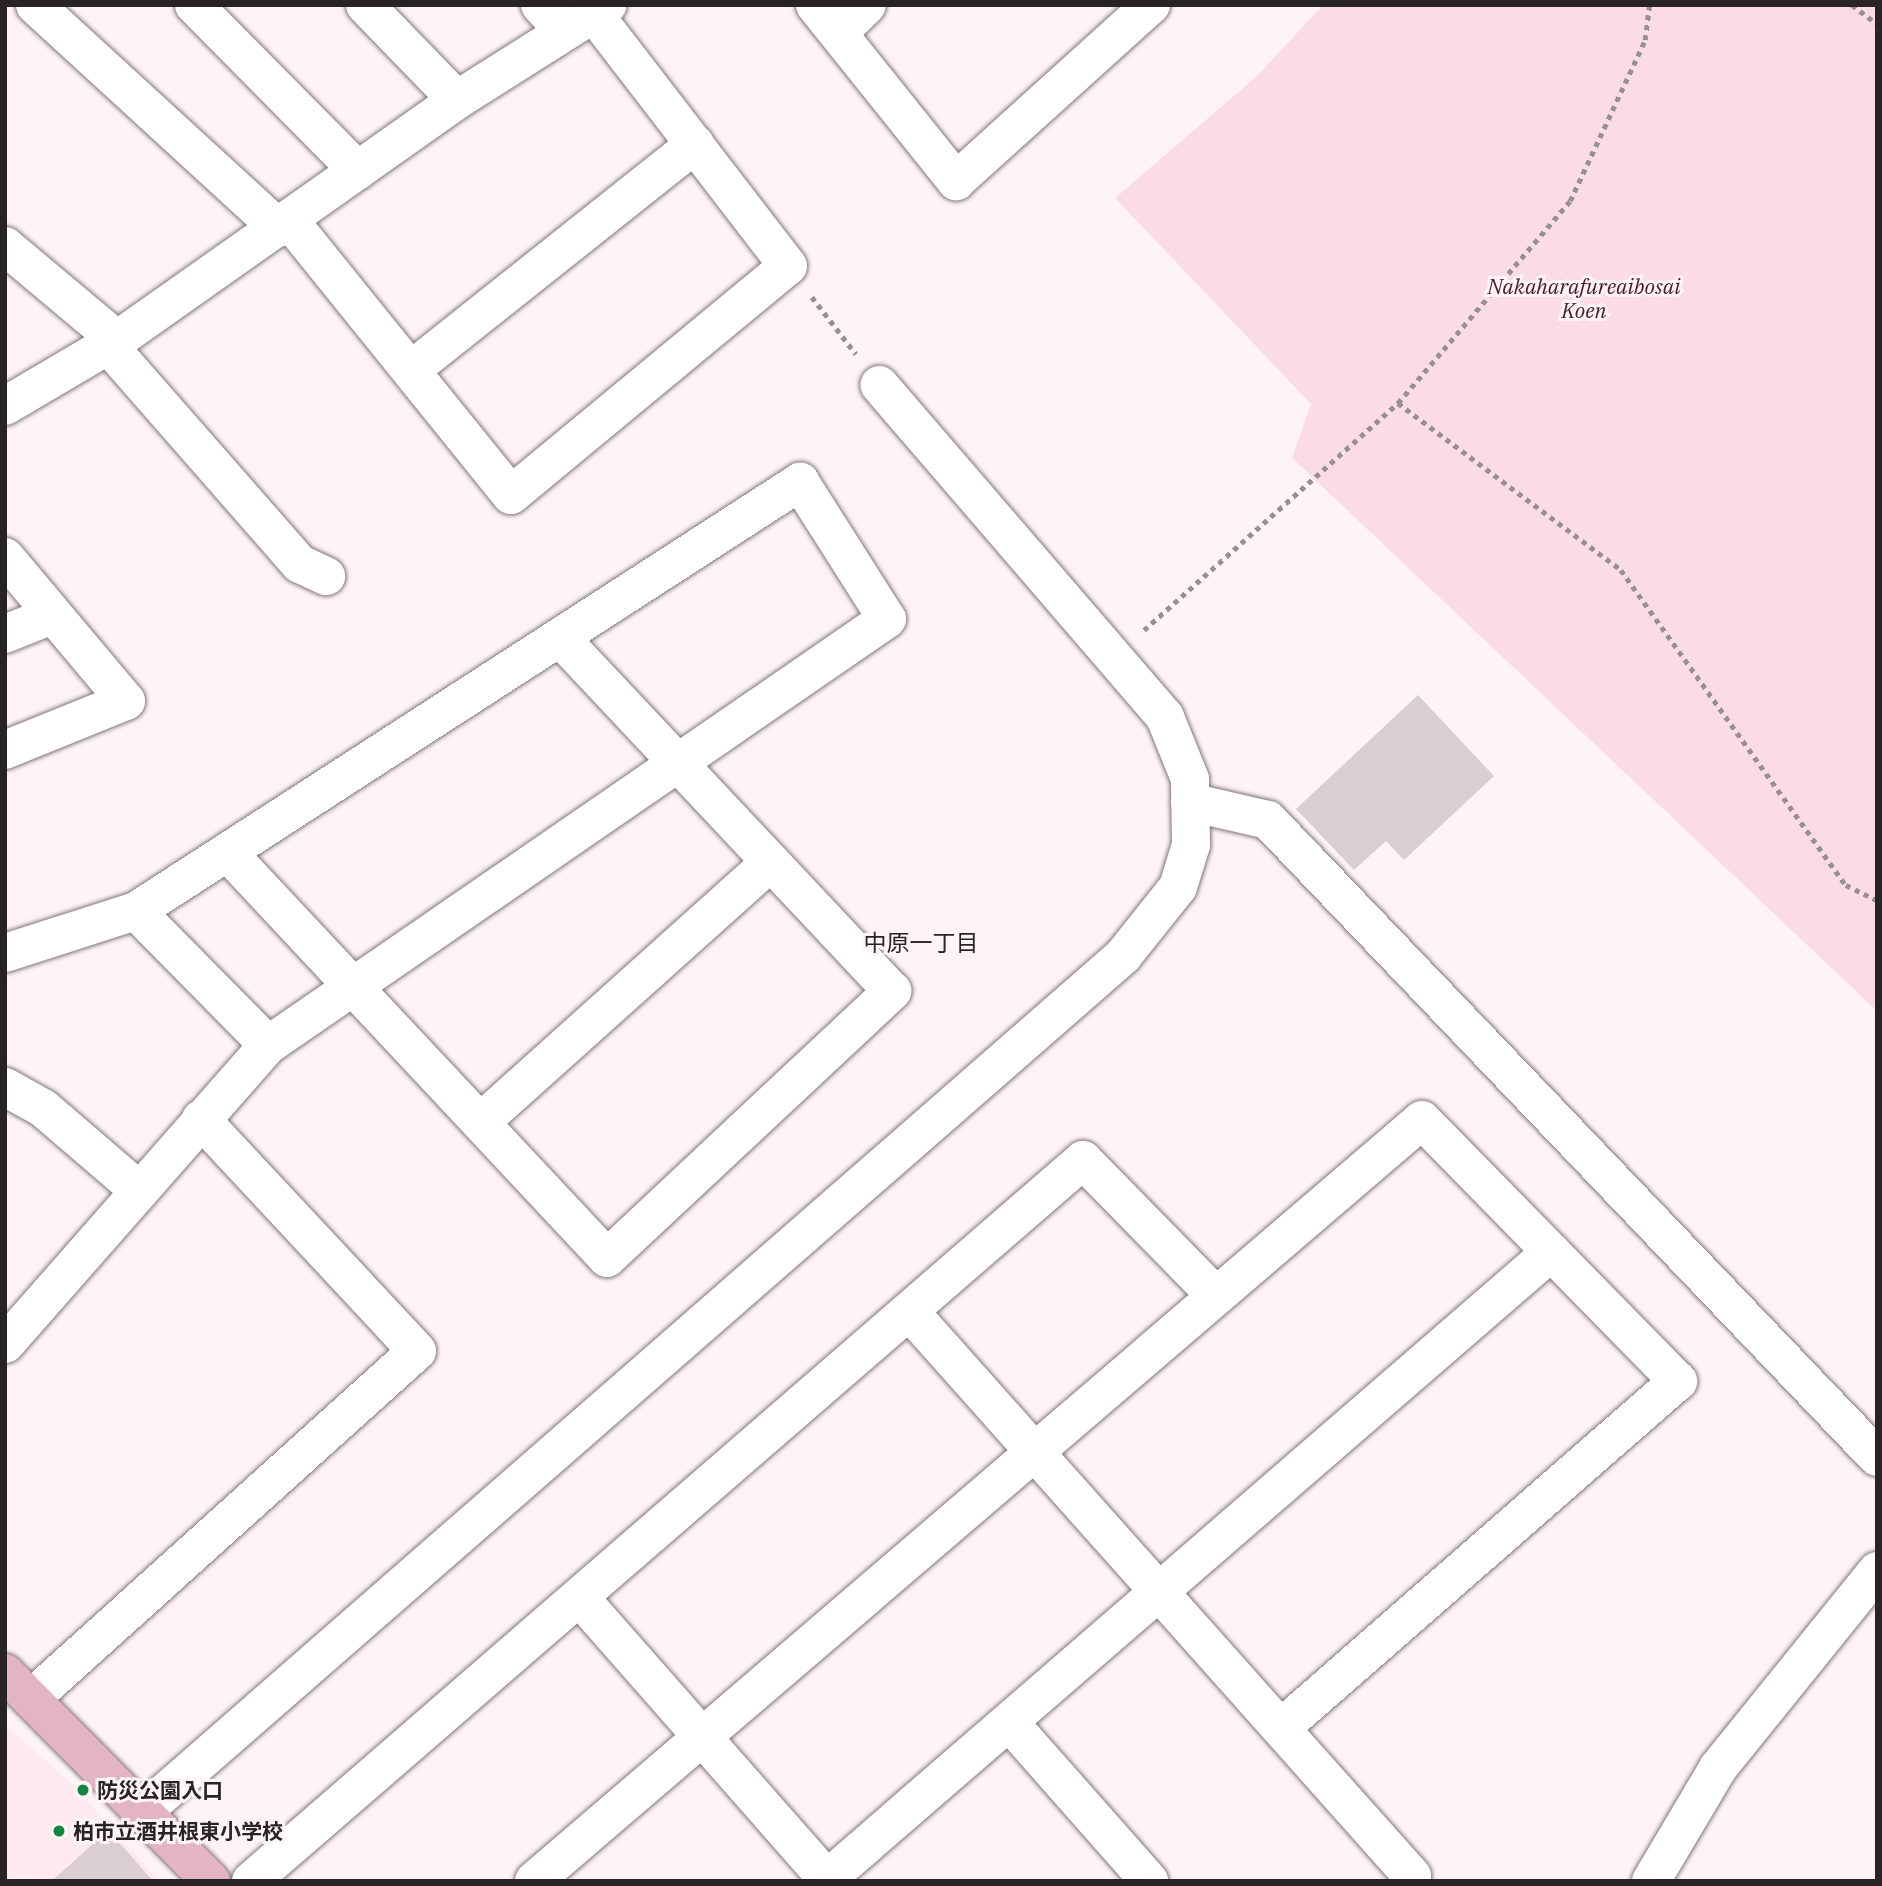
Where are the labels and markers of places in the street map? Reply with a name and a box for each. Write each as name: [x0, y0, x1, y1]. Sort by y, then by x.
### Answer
place label: 防災公園入口: [97, 1777, 223, 1803]
marker: 防災公園入口: [75, 1782, 91, 1798]
place label: 柏市立酒井根東小学校: [73, 1818, 283, 1844]
marker: 柏市立酒井根東小学校: [51, 1823, 67, 1839]

